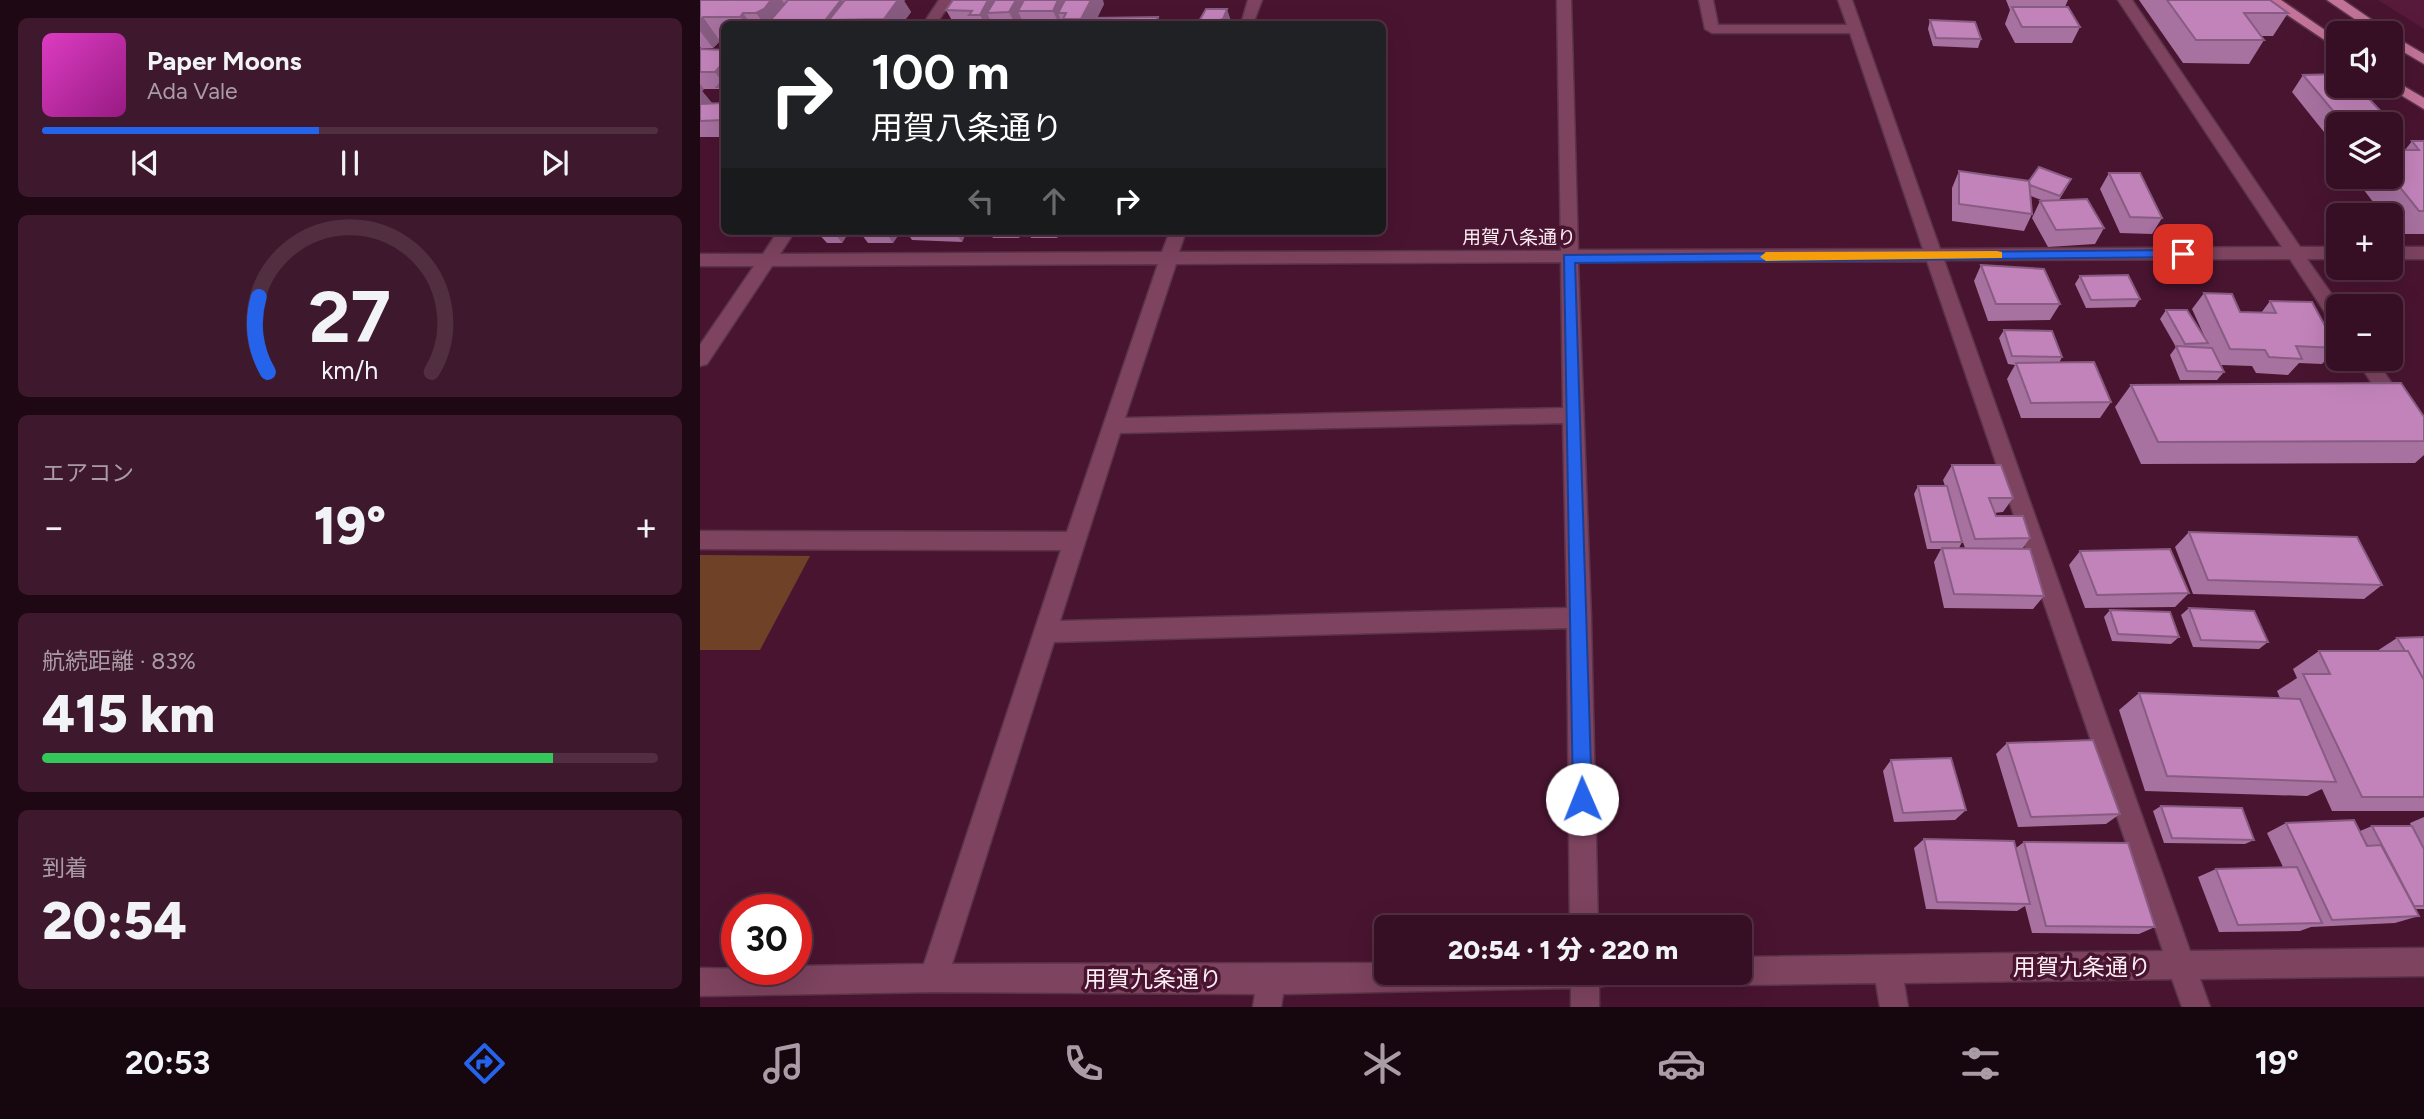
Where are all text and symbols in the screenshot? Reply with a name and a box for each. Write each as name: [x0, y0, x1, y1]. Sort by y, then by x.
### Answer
map controls: [2326, 21, 2403, 371]
button: sound: [2326, 21, 2403, 98]
text: 100 m: [871, 42, 1010, 101]
text: Paper Moons: [147, 45, 302, 77]
icon: right: [756, 49, 847, 140]
text: Ada Vale: [147, 77, 238, 105]
text: 用賀八条通り: [871, 109, 1063, 147]
button: layers: [2326, 112, 2403, 189]
icon: previous: [126, 144, 164, 182]
icon: pause: [331, 144, 369, 182]
icon: next: [536, 144, 574, 182]
icon: left: [962, 182, 1000, 220]
icon: ahead: [1035, 182, 1073, 220]
icon: right: [1108, 182, 1146, 220]
button: +: [2326, 203, 2403, 280]
pin: [2153, 224, 2213, 284]
street label: 用賀八条通り: [1462, 226, 1576, 249]
icon: arrive: [2164, 235, 2202, 273]
text: 27: [309, 274, 391, 361]
button: −: [2326, 294, 2403, 371]
text: km/h: [321, 355, 379, 385]
text: エアコン: [42, 459, 134, 487]
text: 19°: [314, 495, 386, 557]
text: −: [42, 504, 66, 550]
text: +: [634, 504, 658, 550]
text: 航続距離 · 83%: [42, 647, 196, 675]
text: 415 km: [42, 683, 215, 745]
position arrow: [1545, 762, 1619, 836]
text: 到着: [42, 854, 88, 882]
text: 20:54: [42, 890, 187, 952]
speed limit sign: 30: [721, 894, 812, 985]
text: 20:54 · 1 分 · 220 m: [1448, 934, 1678, 966]
street label: 用賀九条通り: [2013, 953, 2151, 981]
street label: 用賀九条通り: [1084, 965, 1222, 993]
icon: directions: [460, 1039, 509, 1088]
icon: music: [759, 1039, 808, 1088]
icon: phone: [1059, 1039, 1108, 1088]
icon: climate: [1358, 1039, 1407, 1088]
icon: car: [1657, 1039, 1706, 1088]
icon: filters: [1956, 1039, 2005, 1088]
text: 20:53: [125, 1044, 210, 1082]
text: 19°: [2255, 1044, 2299, 1082]

